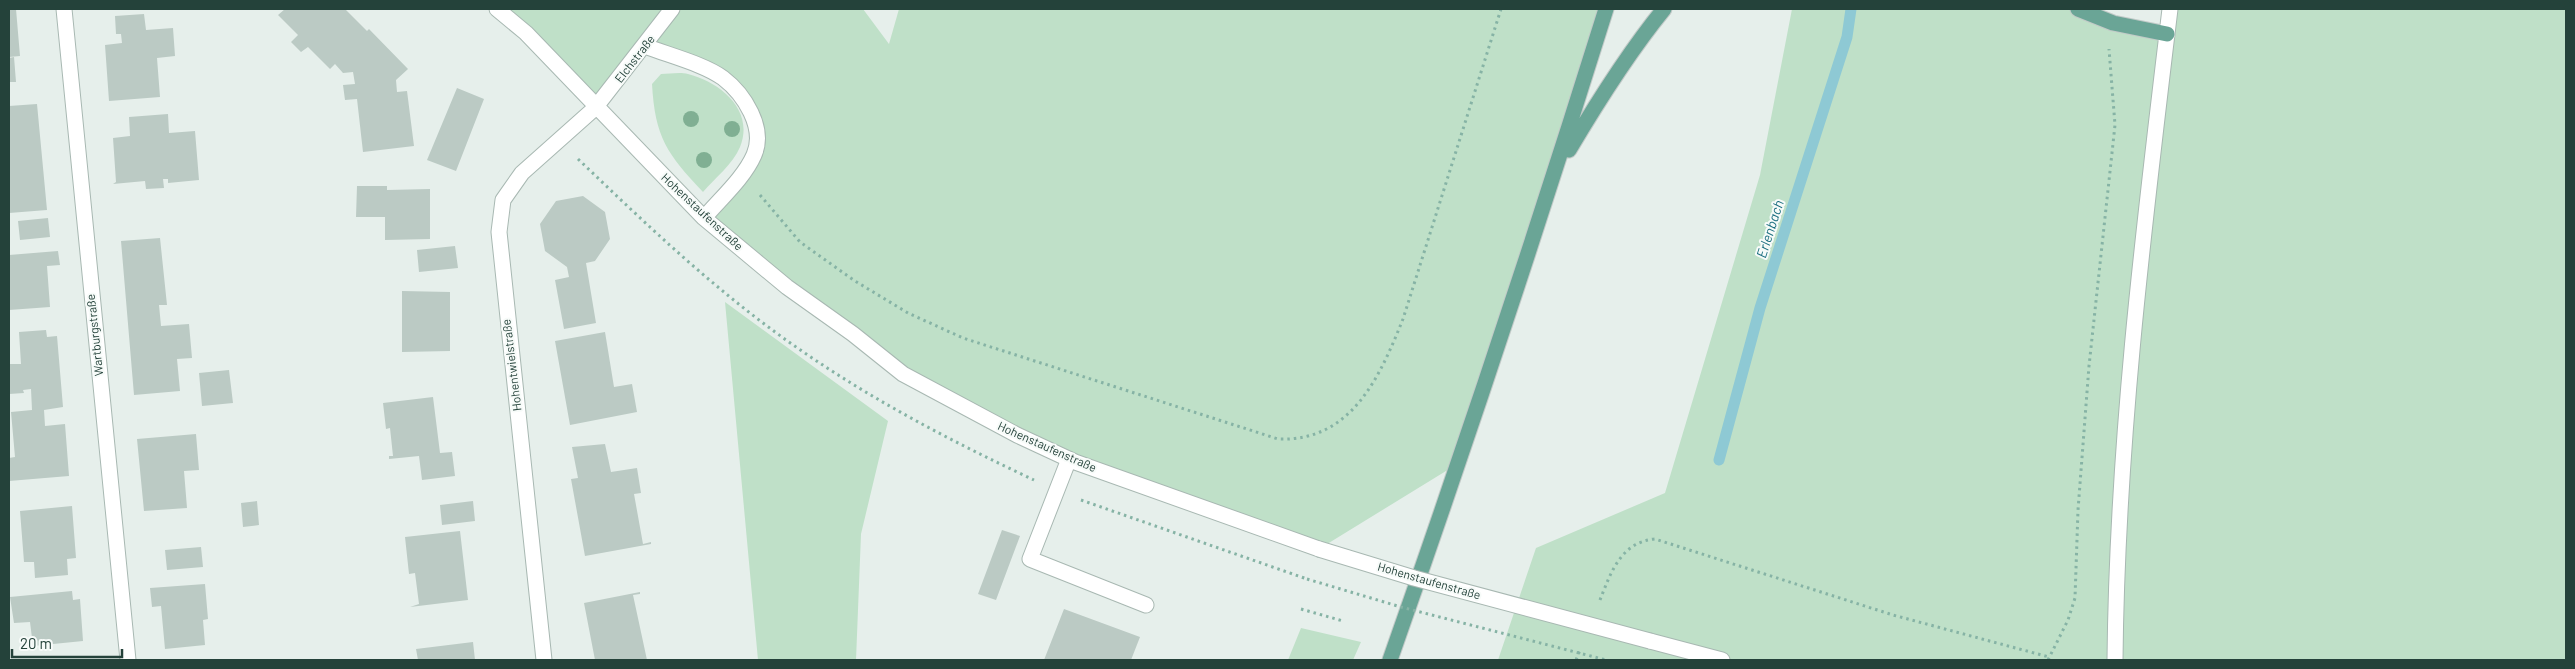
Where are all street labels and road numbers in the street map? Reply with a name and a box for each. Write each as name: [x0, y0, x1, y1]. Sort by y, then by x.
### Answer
street label: Elchstraße: [611, 32, 657, 85]
street label: Hohenstaufenstraße: [659, 170, 746, 253]
street label: Wartburgstraße: [83, 293, 105, 377]
street label: Hohentwielstraße: [498, 318, 524, 412]
street label: Hohenstaufenstraße: [996, 418, 1099, 474]
street label: Hohenstaufenstraße: [1376, 559, 1482, 601]

